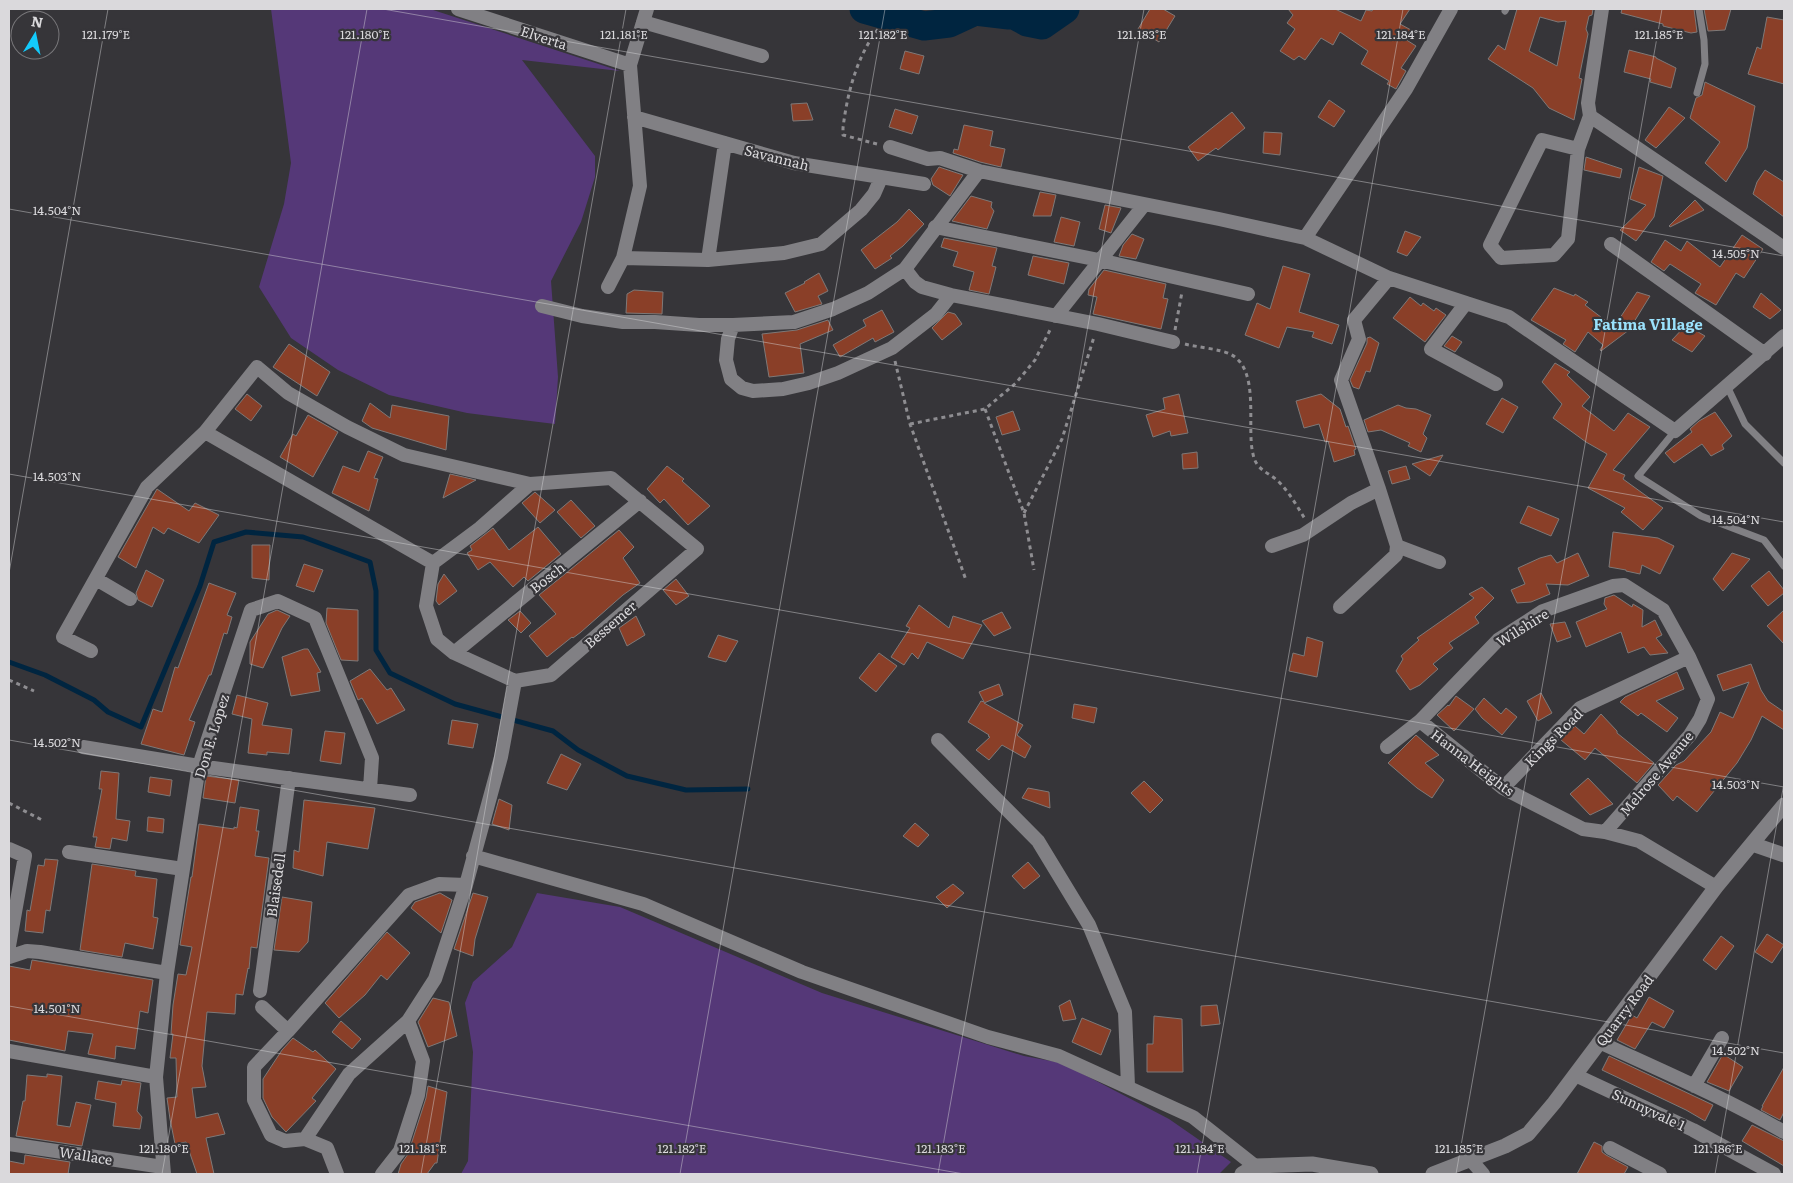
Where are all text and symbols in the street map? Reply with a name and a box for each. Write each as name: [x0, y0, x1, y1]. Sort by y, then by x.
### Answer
north arrow: [10, 10, 60, 60]
text: N: [30, 10, 45, 32]
street label: Elverta: [518, 20, 570, 54]
text: 121.179°E: [82, 25, 131, 43]
text: 121.180°E: [340, 25, 390, 43]
text: 121.181°E: [600, 25, 648, 43]
text: 121.182°E: [859, 25, 908, 43]
text: 121.183°E: [1117, 25, 1167, 43]
text: 121.184°E: [1376, 25, 1426, 43]
text: 121.185°E: [1634, 25, 1684, 43]
street label: Savannah: [743, 139, 811, 175]
text: 14.504°N: [33, 201, 81, 219]
text: 14.505°N: [1712, 244, 1760, 262]
district label: Fatima Village: [1593, 312, 1703, 335]
text: 14.503°N: [33, 467, 81, 485]
text: 14.504°N: [1712, 510, 1760, 528]
street label: Bosch: [525, 557, 569, 597]
street label: Bessemer: [580, 595, 641, 652]
street label: Wilshire: [1492, 603, 1552, 651]
street label: Don E. Lopez: [189, 691, 233, 780]
street label: Kings Road: [1519, 703, 1587, 771]
street label: Hanna Heights: [1427, 724, 1519, 800]
street label: Melrose Avenue: [1614, 726, 1698, 820]
text: 14.502°N: [33, 733, 81, 751]
text: 14.503°N: [1712, 775, 1760, 793]
street label: Blaisedell: [261, 851, 289, 918]
street label: Quarry Road: [1590, 970, 1658, 1050]
text: 14.501°N: [34, 999, 80, 1017]
text: 14.502°N: [1712, 1041, 1760, 1059]
street label: Sunnyvale 1: [1609, 1083, 1689, 1135]
text: 121.180°E: [139, 1139, 189, 1157]
text: 121.181°E: [399, 1139, 447, 1157]
text: 121.182°E: [658, 1139, 707, 1157]
text: 121.183°E: [916, 1139, 966, 1157]
text: 121.184°E: [1175, 1139, 1225, 1157]
text: 121.185°E: [1434, 1139, 1484, 1157]
text: 121.186°E: [1693, 1139, 1743, 1157]
street label: Wallace: [58, 1141, 114, 1169]

